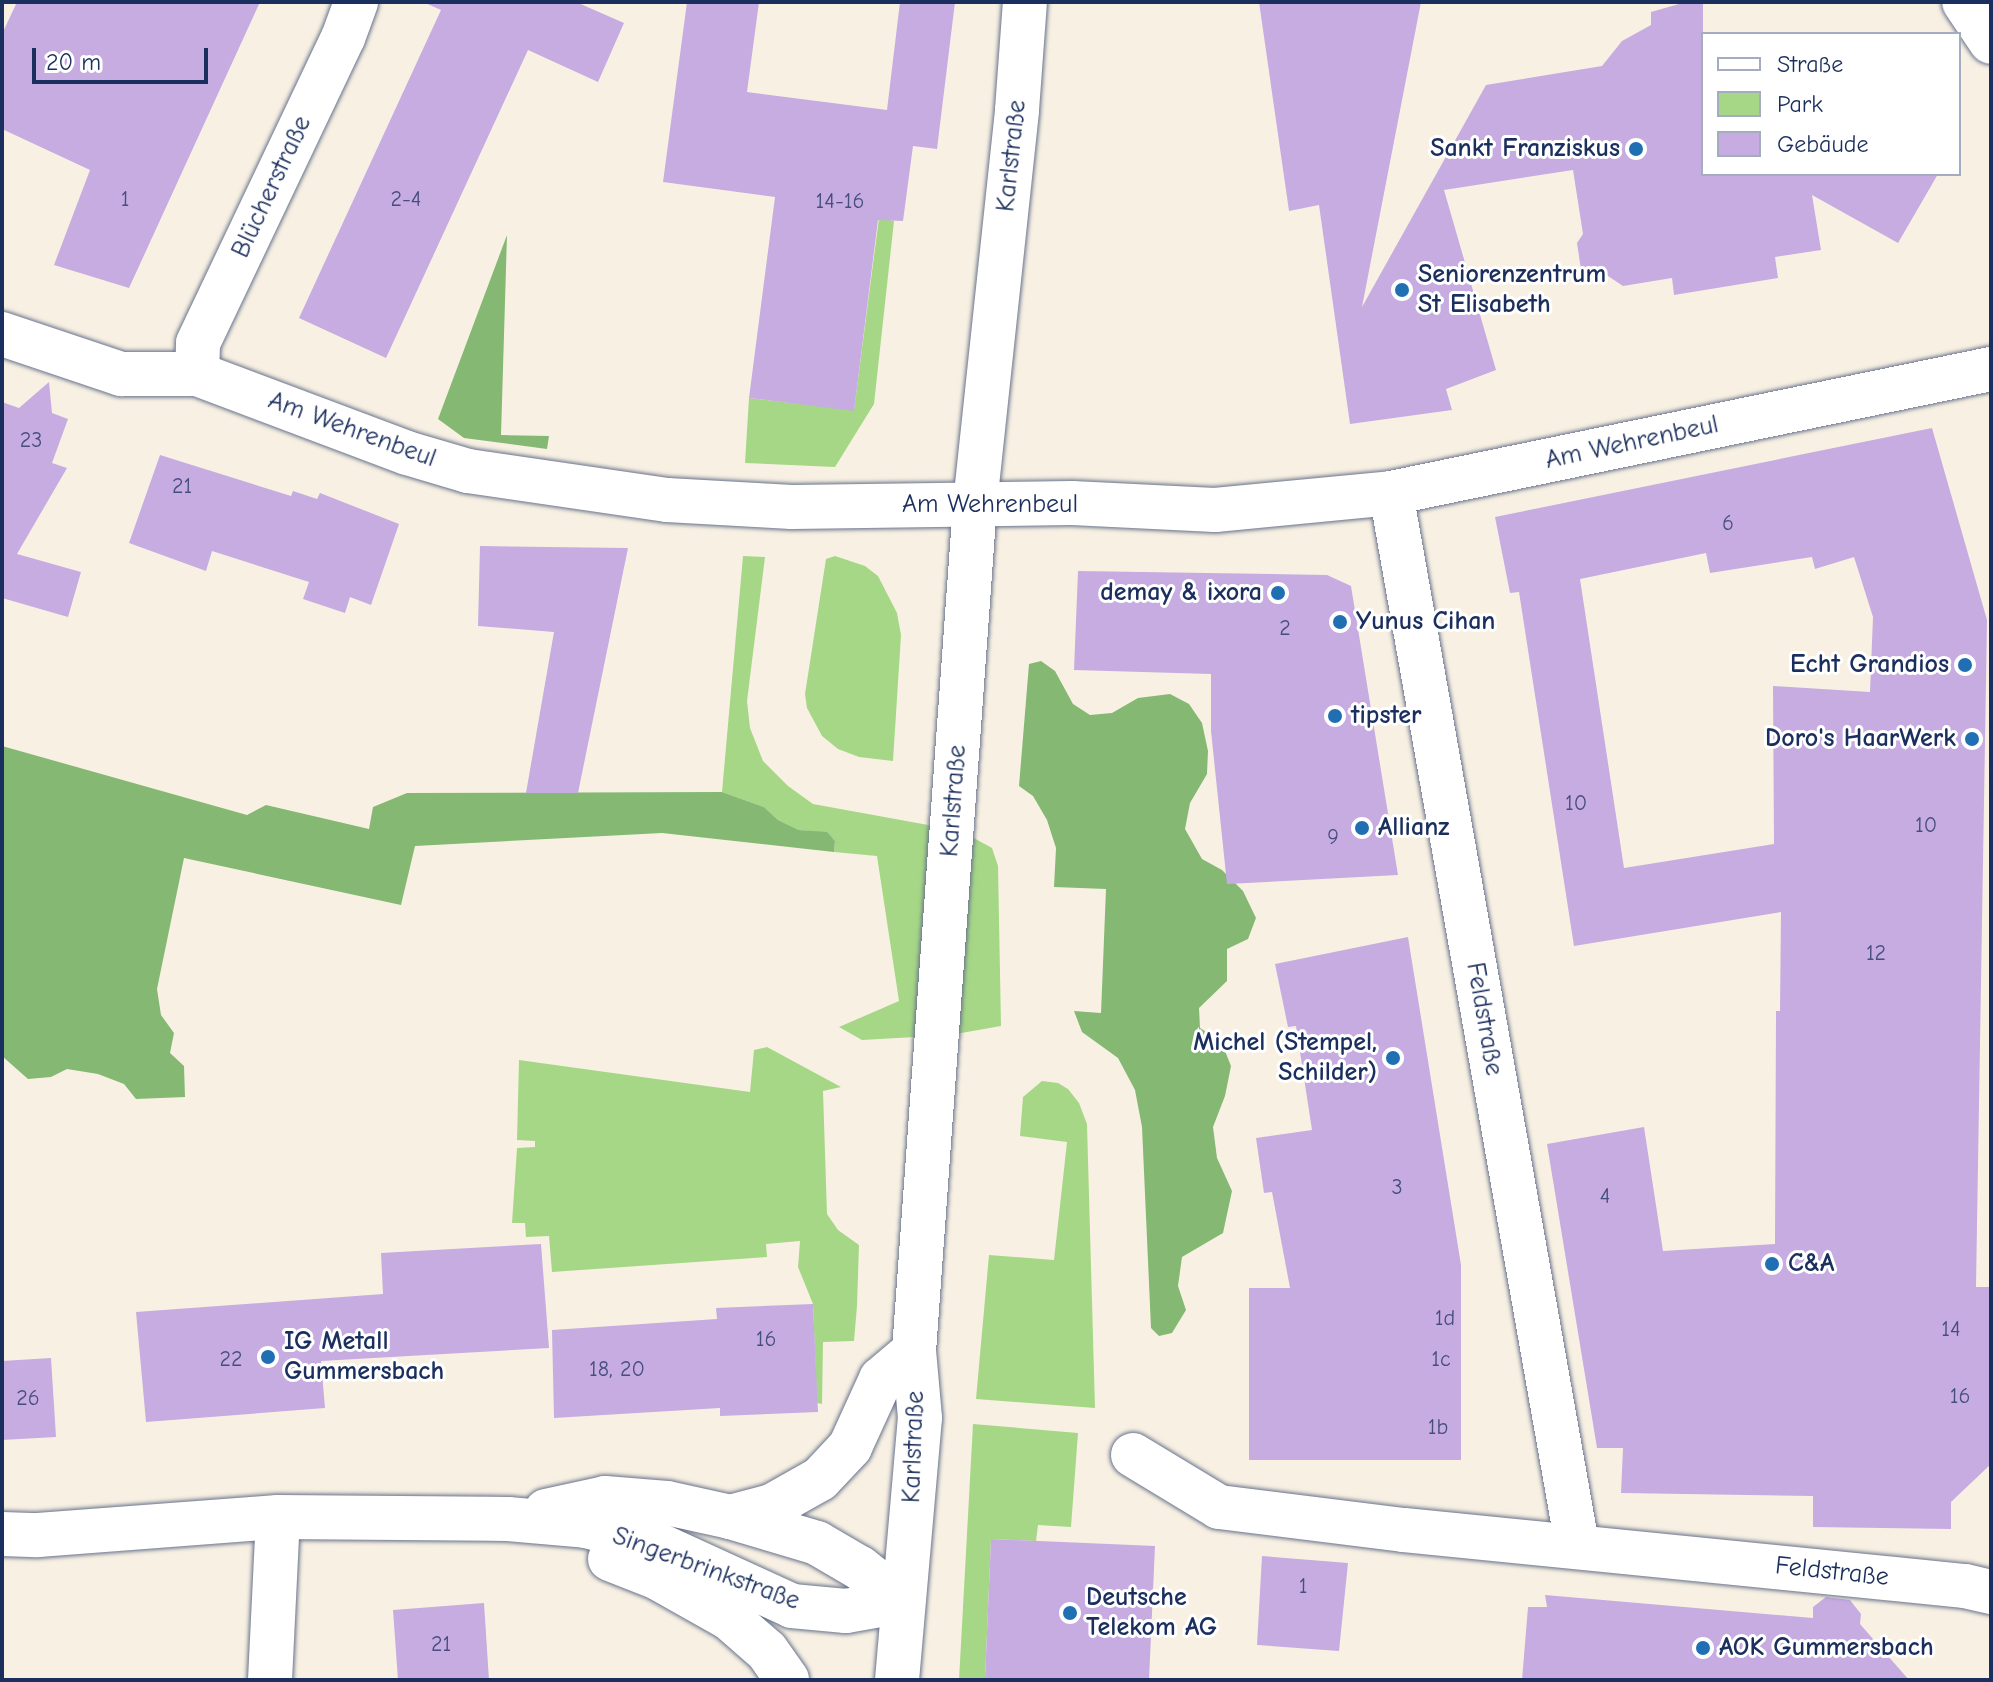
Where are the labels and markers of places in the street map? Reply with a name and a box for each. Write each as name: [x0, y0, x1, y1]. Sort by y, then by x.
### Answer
place label: Sankt Franziskus: [1430, 133, 1620, 165]
marker: Sankt Franziskus: [1627, 140, 1645, 158]
place label: Seniorenzentrum St Elisabeth: [1418, 259, 1606, 320]
marker: Seniorenzentrum St Elisabeth: [1393, 281, 1411, 299]
place label: demay & ixora: [1100, 577, 1262, 609]
marker: demay & ixora: [1269, 584, 1287, 602]
place label: Yunus Cihan: [1356, 606, 1495, 638]
marker: Yunus Cihan: [1331, 613, 1349, 631]
place label: Echt Grandios: [1790, 649, 1949, 681]
marker: Echt Grandios: [1956, 656, 1974, 674]
place label: tipster: [1351, 700, 1422, 732]
marker: tipster: [1326, 707, 1344, 725]
place label: Doro's HaarWerk: [1765, 723, 1956, 755]
marker: Doro's HaarWerk: [1963, 730, 1981, 748]
place label: Allianz: [1378, 812, 1449, 844]
marker: Allianz: [1353, 819, 1371, 837]
place label: Michel (Stempel, Schilder): [1193, 1027, 1377, 1088]
marker: Michel (Stempel, Schilder): [1384, 1049, 1402, 1067]
place label: C&A: [1788, 1248, 1834, 1280]
marker: C&A: [1763, 1255, 1781, 1273]
place label: IG Metall Gummersbach: [284, 1326, 444, 1388]
marker: IG Metall Gummersbach: [259, 1348, 277, 1366]
place label: Deutsche Telekom AG: [1086, 1582, 1217, 1644]
marker: Deutsche Telekom AG: [1061, 1604, 1079, 1622]
place label: AOK Gummersbach: [1719, 1632, 1934, 1664]
marker: AOK Gummersbach: [1694, 1639, 1712, 1657]

